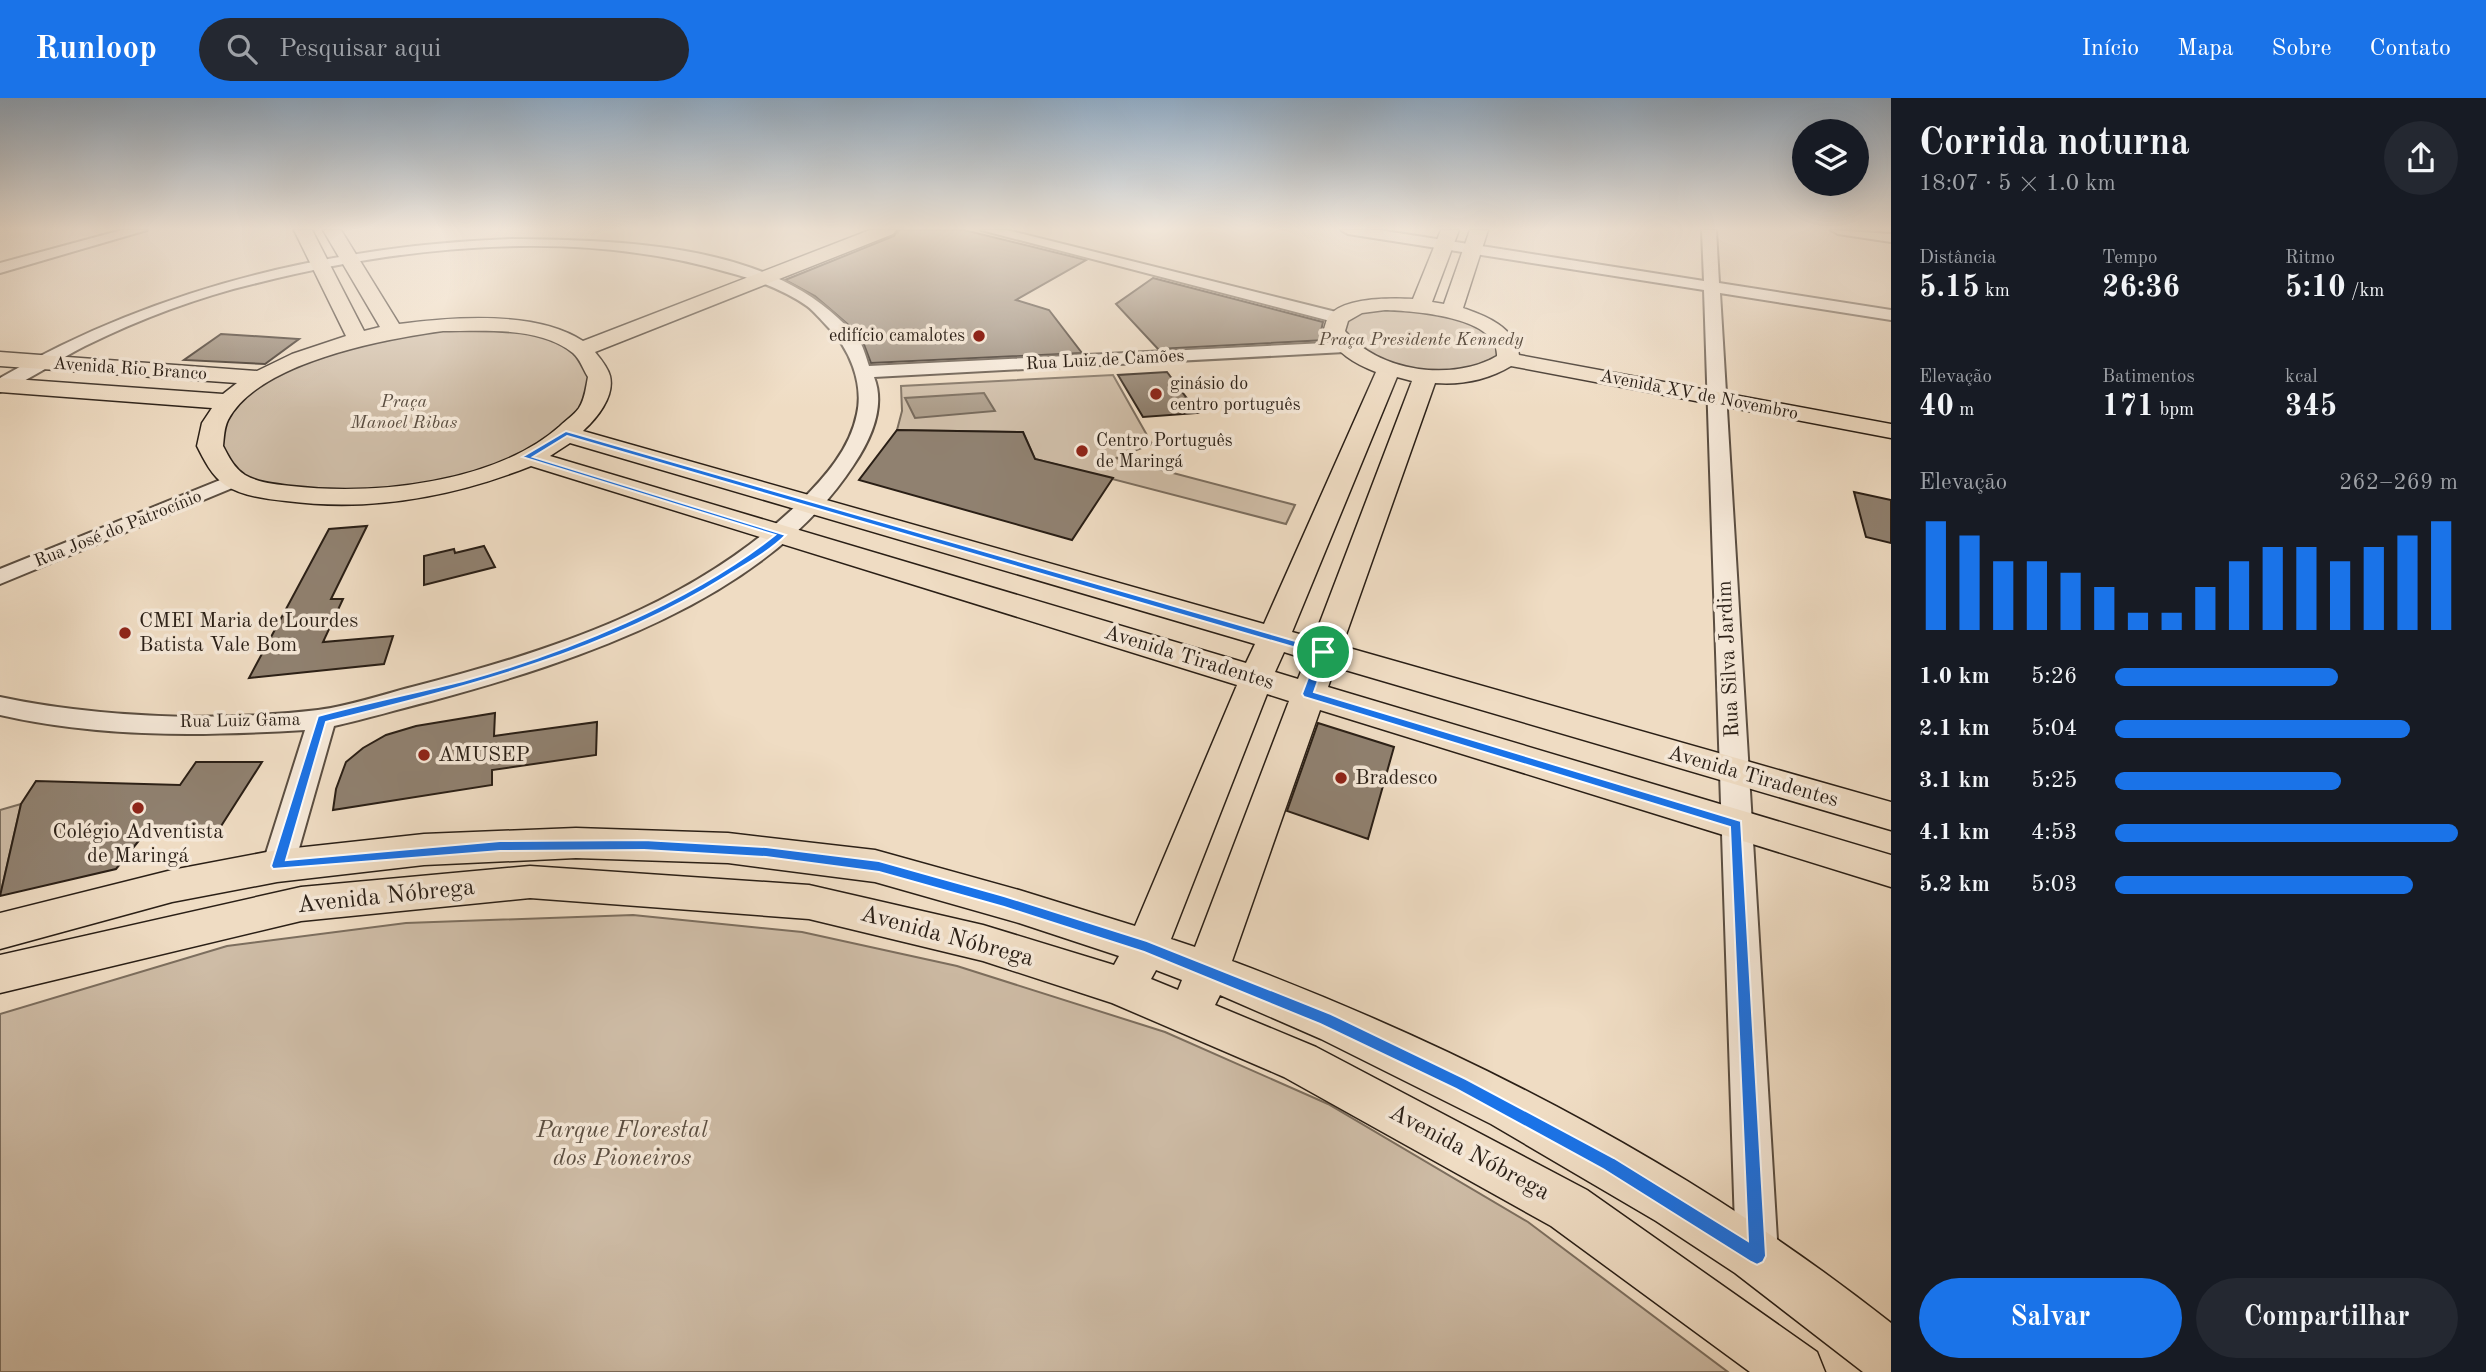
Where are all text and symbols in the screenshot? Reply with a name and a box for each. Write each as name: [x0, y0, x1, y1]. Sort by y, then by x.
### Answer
search box: [199, 18, 689, 81]
icon: search: [223, 30, 261, 68]
text: Runloop: [35, 33, 157, 66]
text: Pesquisar aqui: [279, 36, 441, 62]
text: Início: [2082, 37, 2139, 61]
text: Mapa: [2177, 37, 2234, 61]
text: Sobre: [2272, 37, 2331, 61]
text: Contato: [2369, 37, 2451, 61]
map controls: [1792, 119, 1869, 196]
button: layers: [1792, 119, 1869, 196]
button: share: [2384, 121, 2458, 195]
text: Corrida noturna: [1919, 125, 2190, 163]
text: 18:07 · 5 × 1.0 km: [1919, 172, 2116, 195]
text: Distância: [1919, 249, 1996, 268]
text: Tempo: [2102, 249, 2157, 268]
text: Ritmo: [2285, 249, 2335, 268]
text: 5.15: [1919, 273, 1980, 303]
text: 26:36: [2102, 273, 2180, 303]
text: 5:10: [2285, 273, 2346, 303]
text: km: [1980, 282, 2010, 301]
text: /km: [2346, 282, 2384, 301]
place label: edifício camalotes: [829, 327, 965, 345]
marker: edifício camalotes: [971, 328, 987, 344]
park label: Praça Presidente Kennedy: [1317, 331, 1524, 349]
street label: Rua Luiz de Camões: [1025, 347, 1185, 373]
street label: Avenida Rio Branco: [52, 355, 208, 383]
street label: Avenida XV de Novembro: [1598, 367, 1800, 423]
text: Elevação: [1919, 368, 1992, 387]
text: Batimentos: [2102, 368, 2195, 387]
text: kcal: [2285, 368, 2318, 387]
place label: ginásio do centro português: [1170, 375, 1301, 414]
marker: ginásio do centro português: [1148, 386, 1164, 402]
text: 40: [1919, 392, 1954, 422]
text: 171: [2102, 392, 2154, 422]
text: 345: [2285, 392, 2337, 422]
park label: Praça Manoel Ribas: [350, 393, 458, 432]
text: m: [1954, 401, 1974, 420]
text: bpm: [2154, 401, 2194, 420]
place label: Centro Português de Maringá: [1096, 432, 1233, 471]
marker: Centro Português de Maringá: [1074, 443, 1090, 459]
text: Elevação: [1919, 471, 2007, 494]
text: 262–269 m: [2339, 471, 2458, 494]
street label: Rua José do Patrocínio: [32, 487, 204, 571]
street label: Rua Silva Jardim: [1714, 580, 1744, 738]
place label: CMEI Maria de Lourdes Batista Vale Bom: [139, 611, 358, 656]
street label: Avenida Tiradentes: [1102, 622, 1276, 694]
pin: [1293, 622, 1353, 682]
marker: CMEI Maria de Lourdes Batista Vale Bom: [117, 625, 133, 641]
icon: arrive: [1304, 633, 1342, 671]
text: 1.0 km: [1919, 665, 1990, 688]
text: 5:26: [2031, 665, 2077, 688]
street label: Rua Luiz Gama: [179, 711, 301, 731]
text: 2.1 km: [1919, 717, 1990, 740]
text: 5:04: [2031, 717, 2077, 740]
street label: Avenida Tiradentes: [1665, 743, 1841, 811]
place label: AMUSEP: [438, 745, 530, 766]
marker: AMUSEP: [416, 747, 432, 763]
place label: Bradesco: [1355, 768, 1438, 789]
text: 3.1 km: [1919, 769, 1990, 792]
text: 5:25: [2031, 769, 2077, 792]
marker: Bradesco: [1333, 770, 1349, 786]
marker: Colégio Adventista de Maringá: [130, 800, 146, 816]
text: 4.1 km: [1919, 821, 1990, 844]
text: 4:53: [2031, 821, 2077, 844]
place label: Colégio Adventista de Maringá: [52, 822, 224, 867]
text: 5.2 km: [1919, 873, 1990, 896]
text: 5:03: [2031, 873, 2077, 896]
street label: Avenida Nóbrega: [296, 876, 476, 918]
street label: Avenida Nóbrega: [858, 902, 1036, 972]
street label: Avenida Nóbrega: [1385, 1101, 1553, 1206]
park label: Parque Florestal dos Pioneiros: [535, 1119, 708, 1171]
button: Salvar: [1919, 1278, 2182, 1358]
button: Compartilhar: [2196, 1278, 2458, 1358]

